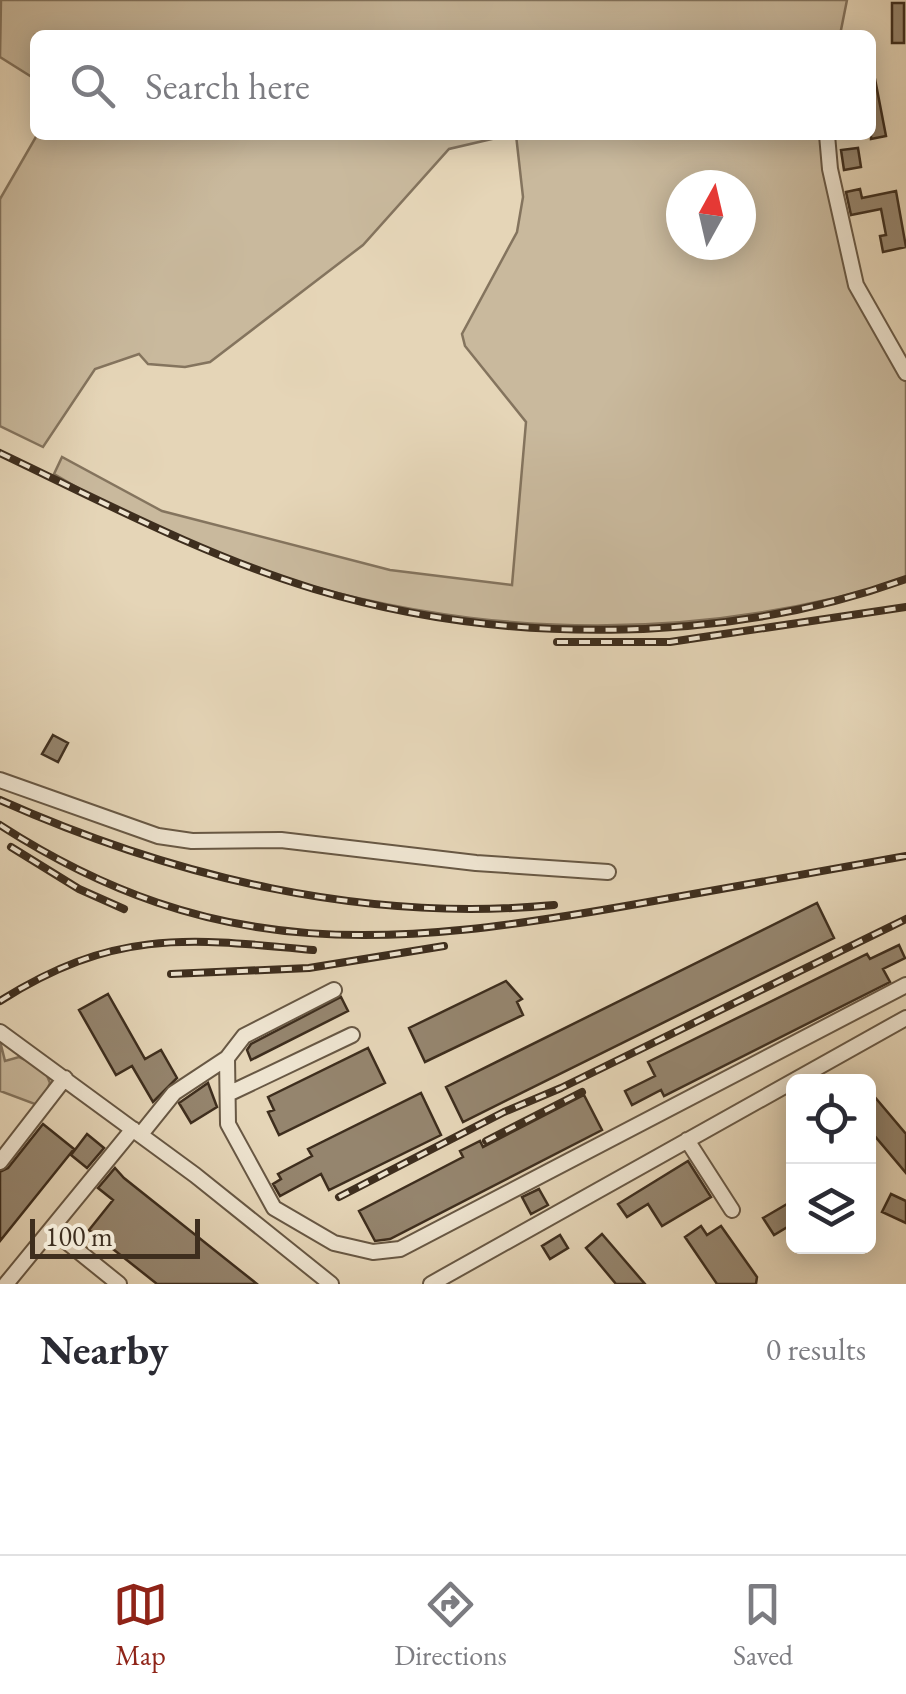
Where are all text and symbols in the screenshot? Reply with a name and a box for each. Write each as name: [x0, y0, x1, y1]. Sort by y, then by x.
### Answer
search box: [30, 30, 876, 140]
icon: search: [65, 58, 120, 113]
text: Search here: [145, 61, 310, 110]
north arrow: [666, 170, 756, 260]
map controls: [786, 1074, 876, 1254]
button: locate: [786, 1074, 876, 1164]
button: layers: [786, 1164, 876, 1254]
scale bar: [30, 1214, 200, 1258]
text: 100 m: [45, 1218, 113, 1254]
text: Nearby: [40, 1322, 169, 1377]
text: 0 results: [766, 1328, 866, 1370]
tab: Map: [113, 1577, 168, 1673]
tab: Directions: [394, 1577, 507, 1673]
tab: Saved: [733, 1577, 793, 1673]

